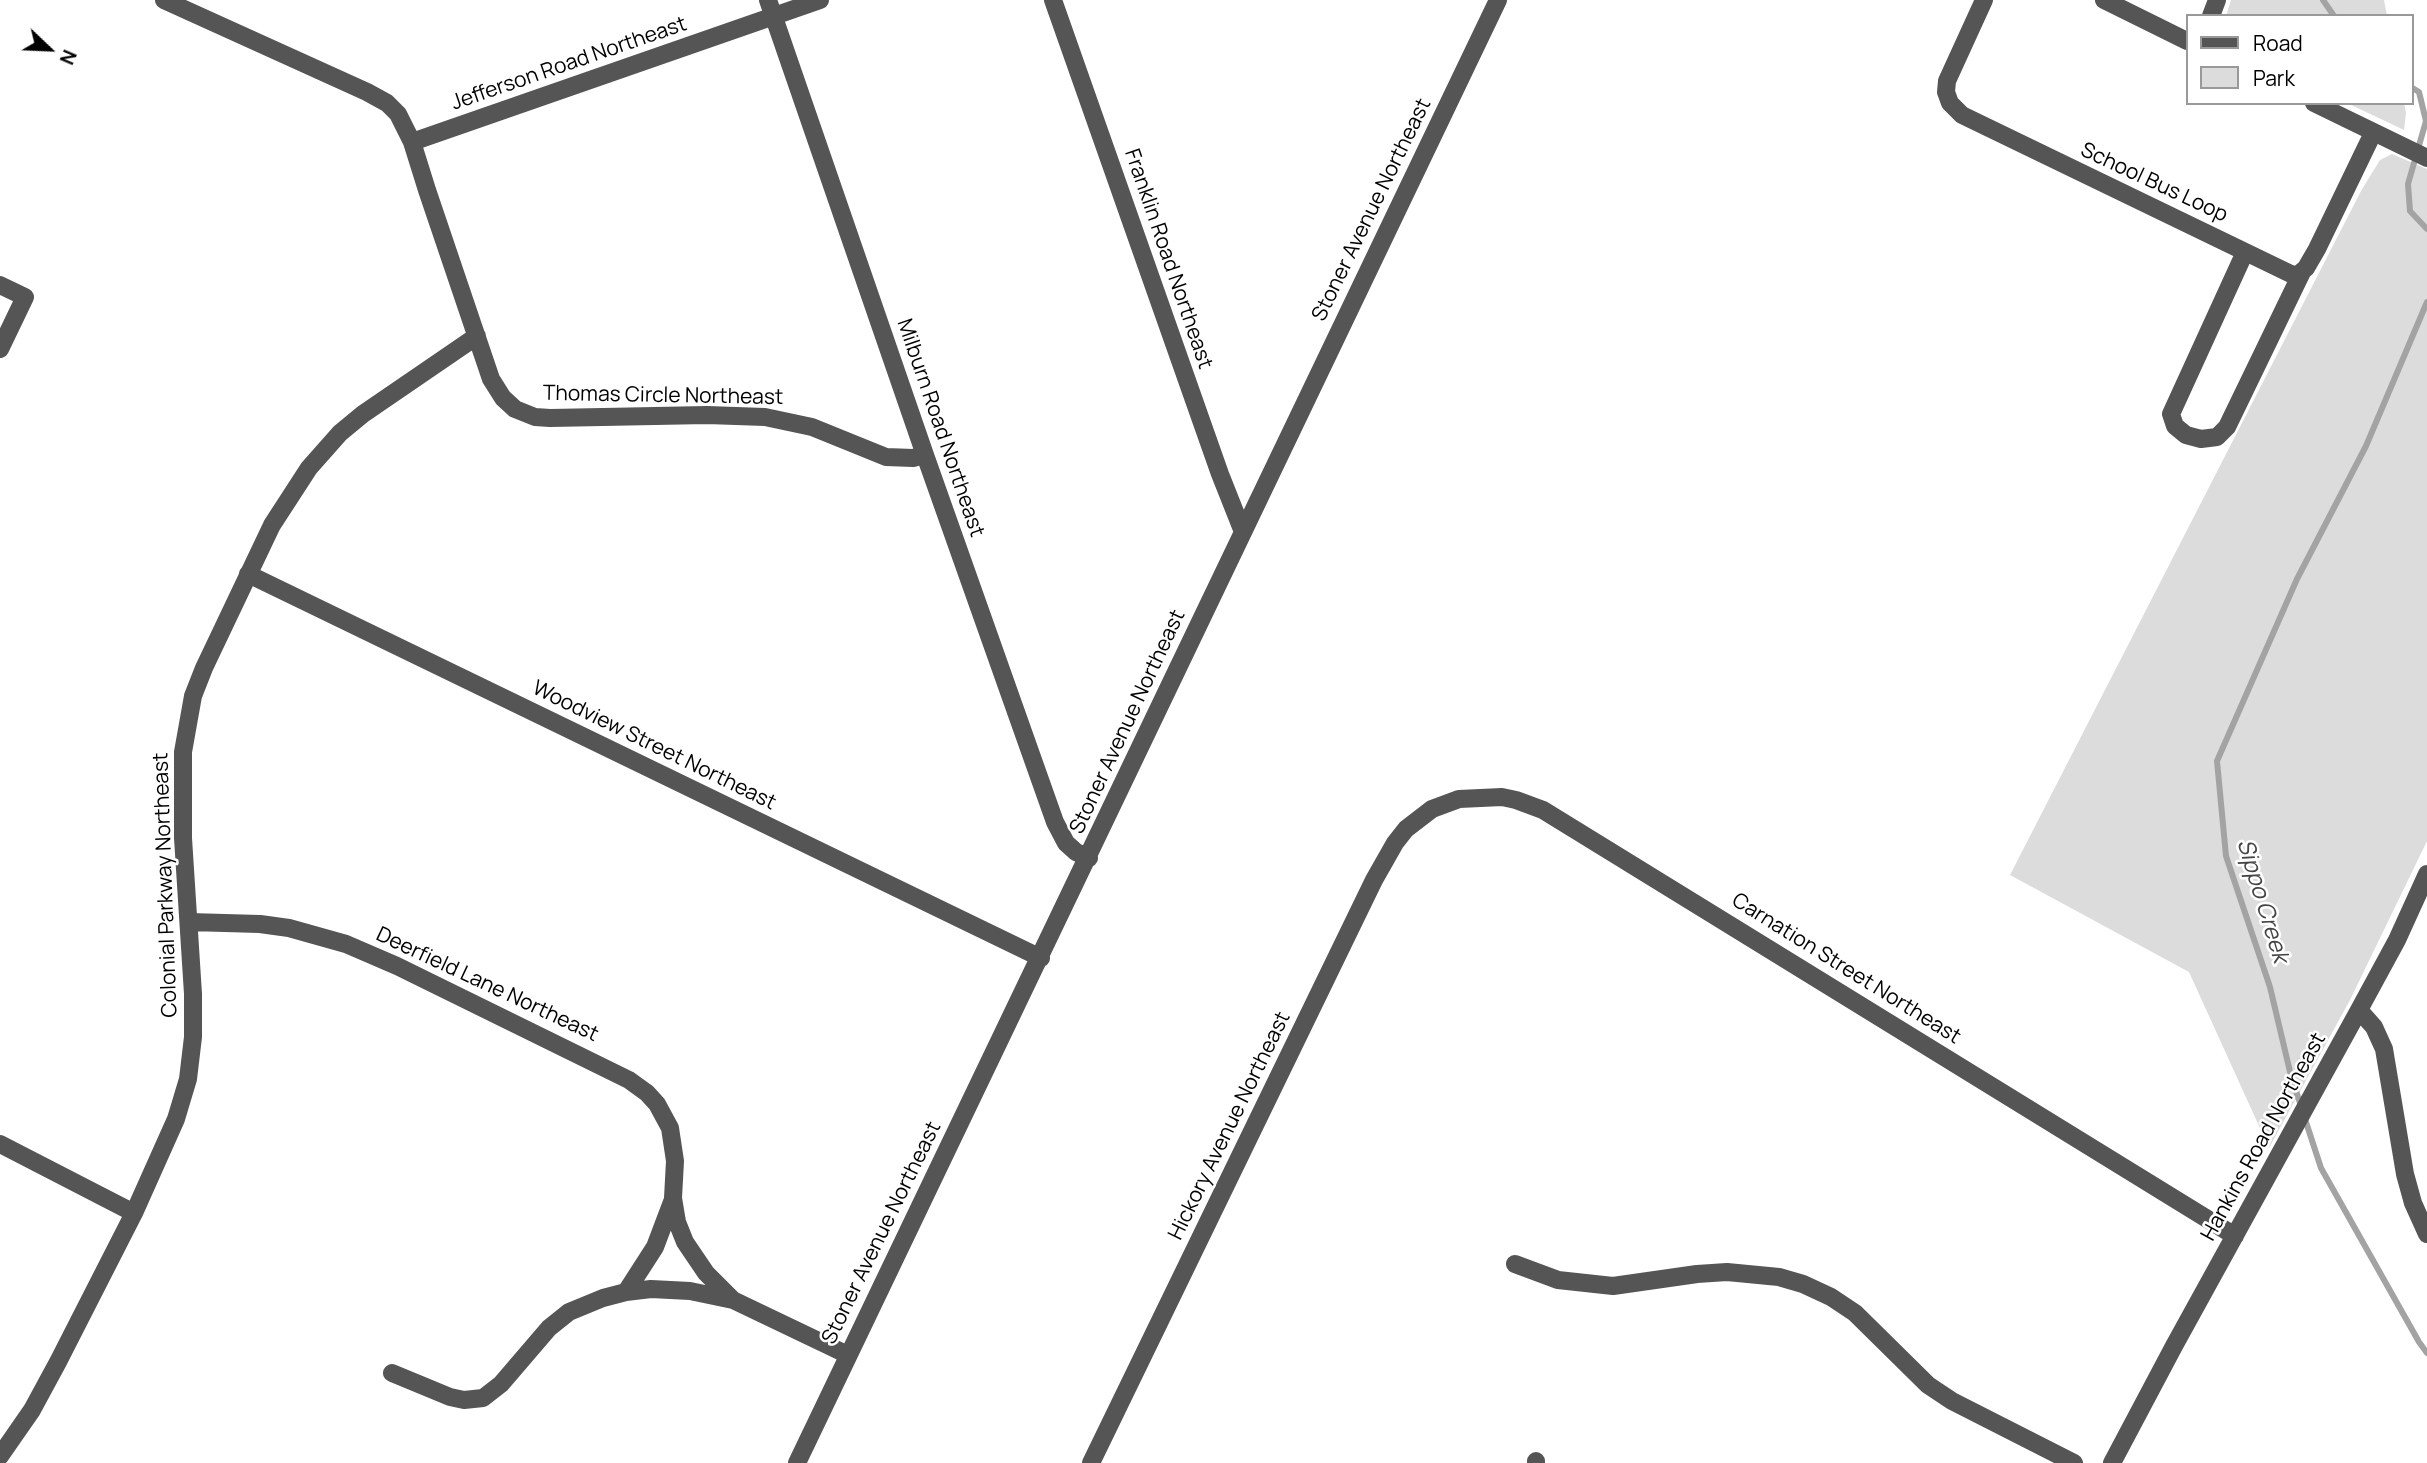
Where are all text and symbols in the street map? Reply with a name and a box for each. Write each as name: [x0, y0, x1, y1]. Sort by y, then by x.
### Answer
street label: Jefferson Road Northeast: [448, 12, 690, 116]
north arrow: [14, 14, 84, 84]
legend: [2186, 14, 2413, 105]
text: Road: [2253, 29, 2303, 57]
text: N: [54, 46, 83, 69]
text: Park: [2253, 64, 2295, 92]
street label: Stoner Avenue Northeast: [1307, 95, 1437, 325]
street label: School Bus Loop: [2076, 138, 2232, 228]
street label: Franklin Road Northeast: [1118, 146, 1218, 372]
street label: Milburn Road Northeast: [891, 316, 989, 540]
street label: Thomas Circle Northeast: [543, 381, 783, 411]
street label: Stoner Avenue Northeast: [1065, 606, 1191, 838]
street label: Woodview Street Northeast: [528, 676, 780, 816]
street label: Colonial Parkway Northeast: [149, 752, 183, 1018]
water label: Sippo Creek: [2230, 836, 2294, 966]
street label: Carnation Street Northeast: [1727, 888, 1965, 1050]
street label: Deerfield Lane Northeast: [372, 922, 602, 1048]
street label: Hickory Avenue Northeast: [1164, 1008, 1296, 1244]
street label: Hankins Road Northeast: [2196, 1029, 2332, 1245]
street label: Stoner Avenue Northeast: [817, 1118, 947, 1348]

